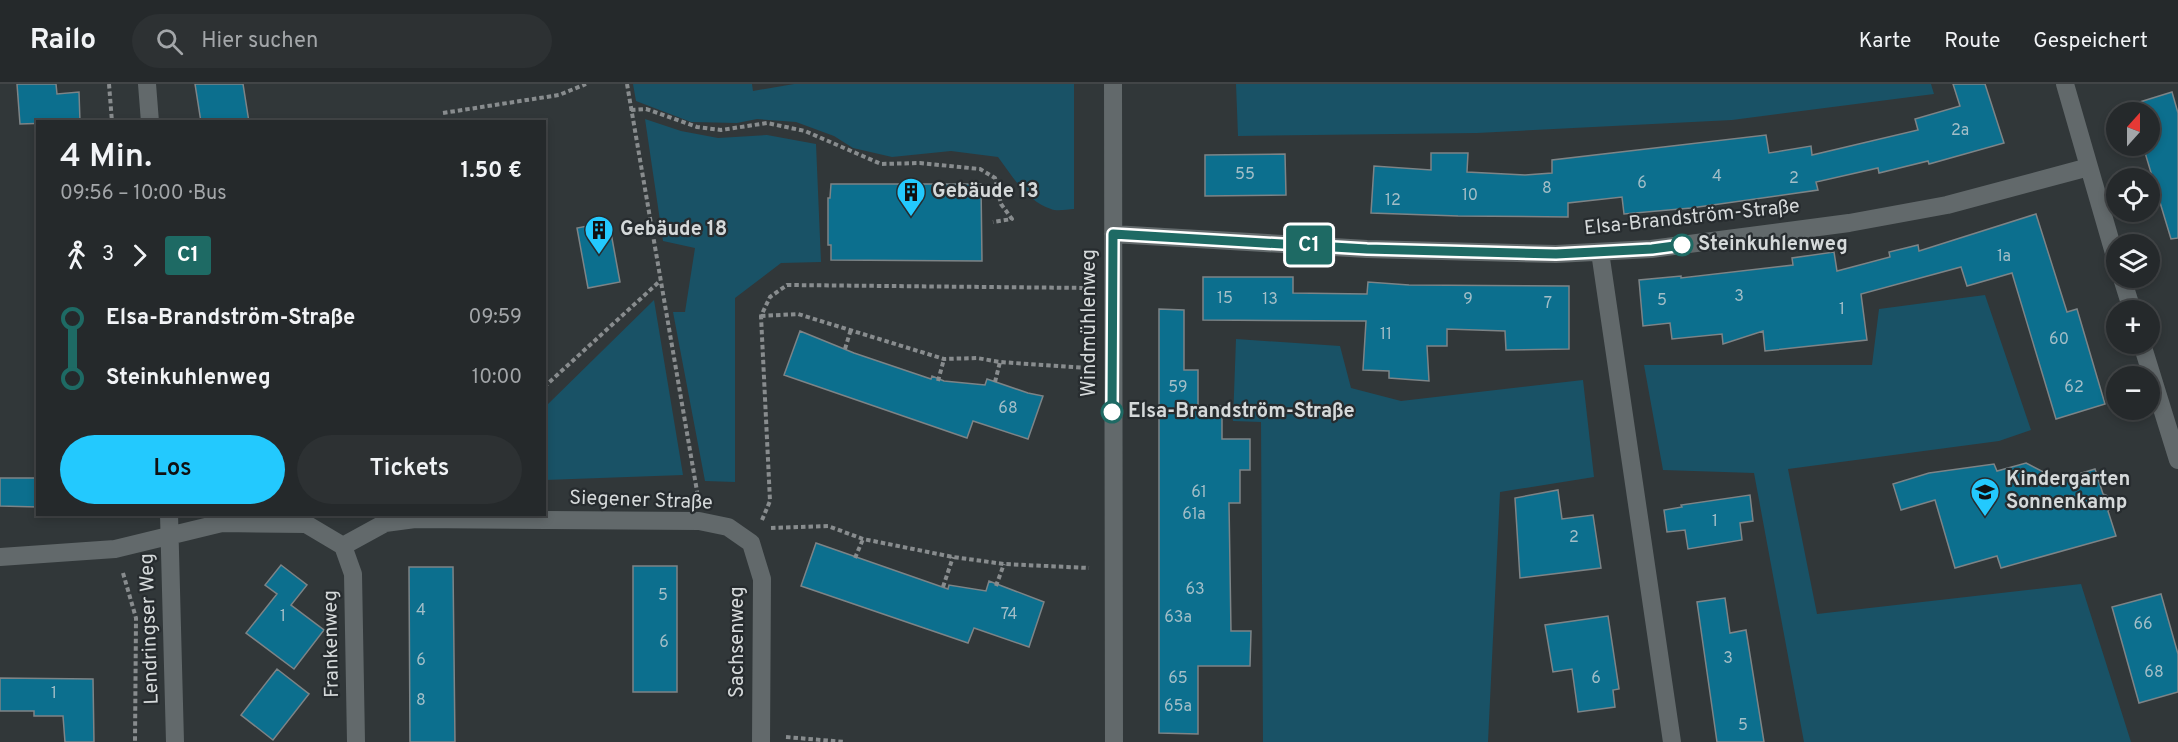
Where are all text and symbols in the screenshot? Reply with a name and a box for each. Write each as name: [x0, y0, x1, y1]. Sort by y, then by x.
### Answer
search box: [132, 14, 552, 68]
text: Railo: [30, 23, 96, 59]
icon: search: [153, 25, 186, 58]
text: Hier suchen: [201, 28, 318, 55]
text: Karte: [1859, 28, 1911, 55]
text: Route: [1944, 28, 2000, 55]
text: Gespeichert: [2033, 28, 2148, 55]
north arrow: [2106, 102, 2160, 156]
map controls: [2106, 102, 2160, 420]
house number: 2a: [1951, 121, 1969, 141]
text: 4 Min.: [60, 137, 152, 179]
text: 1.50 €: [460, 158, 522, 185]
house number: 55: [1235, 165, 1255, 185]
house number: 4: [1712, 167, 1722, 187]
button: locate: [2106, 168, 2160, 222]
house number: 2: [1789, 169, 1799, 189]
house number: 6: [1637, 174, 1647, 194]
building icon: Gebäude 13: [895, 176, 927, 218]
place label: Gebäude 13: [932, 179, 1039, 205]
house number: 8: [1542, 179, 1552, 199]
text: 09:56 – 10:00 · Bus: [60, 181, 227, 207]
house number: 10: [1462, 186, 1478, 206]
house number: 12: [1385, 191, 1401, 211]
street label: Elsa-Brandström-Straße: [1583, 194, 1801, 242]
building icon: Gebäude 18: [583, 214, 615, 256]
place label: Gebäude 18: [620, 217, 727, 243]
line badge: C1: [1282, 226, 1336, 264]
text: C1: [1298, 232, 1320, 259]
place label: Steinkuhlenweg: [1698, 232, 1848, 258]
marker: Steinkuhlenweg: [1671, 234, 1693, 256]
button: layers: [2106, 234, 2160, 288]
icon: walk: [60, 239, 93, 272]
icon: forward: [123, 239, 156, 272]
text: 3: [102, 242, 114, 268]
text: C1: [177, 242, 199, 269]
house number: 1a: [1997, 247, 2011, 267]
street label: Windmühlenweg: [1077, 249, 1103, 397]
house number: 3: [1734, 287, 1744, 307]
house number: 15: [1217, 289, 1233, 309]
house number: 13: [1262, 290, 1278, 310]
house number: 9: [1463, 290, 1473, 310]
house number: 5: [1657, 291, 1667, 311]
house number: 7: [1544, 294, 1552, 314]
house number: 1: [1839, 300, 1845, 320]
button: +: [2106, 300, 2160, 354]
text: Elsa-Brandström-Straße: [106, 305, 355, 332]
text: 09:59: [469, 305, 522, 331]
house number: 11: [1380, 325, 1392, 345]
house number: 60: [2049, 330, 2069, 350]
text: Steinkuhlenweg: [106, 365, 271, 392]
text: 10:00: [472, 365, 522, 391]
button: −: [2106, 366, 2160, 420]
house number: 59: [1168, 378, 1188, 398]
house number: 62: [2064, 378, 2084, 398]
house number: 68: [998, 399, 1018, 419]
place label: Elsa-Brandström-Straße: [1128, 399, 1355, 425]
marker: Elsa-Brandström-Straße: [1101, 401, 1123, 423]
button: Los: [60, 435, 285, 504]
button: Tickets: [297, 435, 522, 504]
place label: Kindergarten Sonnenkamp: [2006, 467, 2130, 516]
school or university icon: Kindergarten Sonnenkamp: [1969, 476, 2001, 518]
house number: 61: [1191, 483, 1207, 503]
street label: Siegener Straße: [569, 486, 713, 516]
house number: 61a: [1182, 505, 1206, 525]
house number: 1: [1712, 512, 1718, 532]
house number: 2: [1569, 528, 1579, 548]
street label: Lendringser Weg: [134, 553, 166, 705]
house number: 63: [1185, 580, 1205, 600]
house number: 5: [658, 586, 668, 606]
street label: Sachsenweg: [725, 586, 751, 698]
street label: Frankenweg: [318, 590, 346, 698]
house number: 4: [416, 601, 426, 621]
house number: 74: [1001, 605, 1017, 625]
house number: 1: [280, 607, 286, 627]
house number: 63a: [1164, 608, 1192, 628]
house number: 66: [2133, 615, 2153, 635]
house number: 6: [659, 633, 669, 653]
house number: 3: [1723, 649, 1733, 669]
house number: 6: [416, 651, 426, 671]
house number: 68: [2144, 663, 2164, 683]
house number: 65: [1168, 669, 1188, 689]
house number: 6: [1591, 669, 1601, 689]
house number: 1: [51, 684, 57, 704]
house number: 8: [416, 691, 426, 711]
house number: 65a: [1164, 697, 1192, 717]
house number: 5: [1738, 716, 1748, 736]

